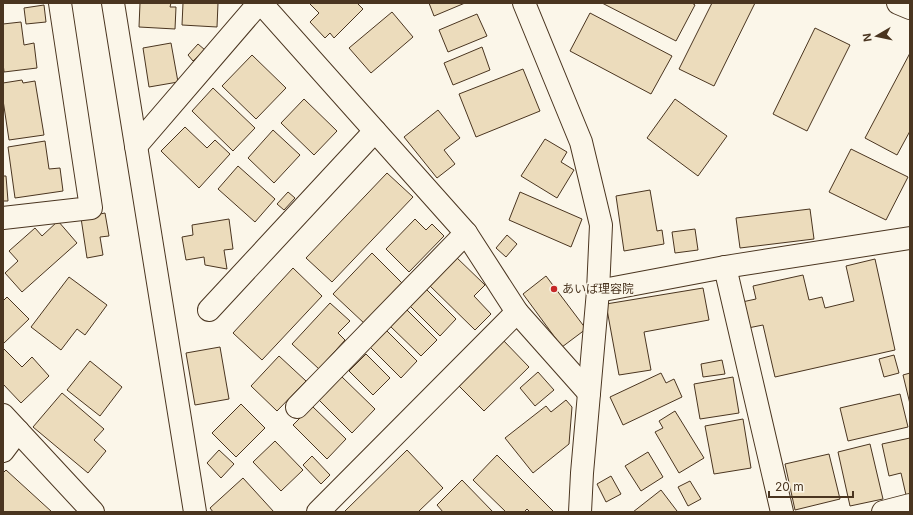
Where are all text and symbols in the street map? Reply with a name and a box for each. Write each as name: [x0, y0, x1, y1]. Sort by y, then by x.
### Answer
north arrow: [857, 16, 897, 56]
text: N: [860, 32, 875, 43]
place label: あいば理容院: [562, 281, 634, 296]
marker: あいば理容院: [549, 284, 559, 294]
scale bar: [769, 473, 853, 499]
text: 20 m: [775, 479, 804, 494]

